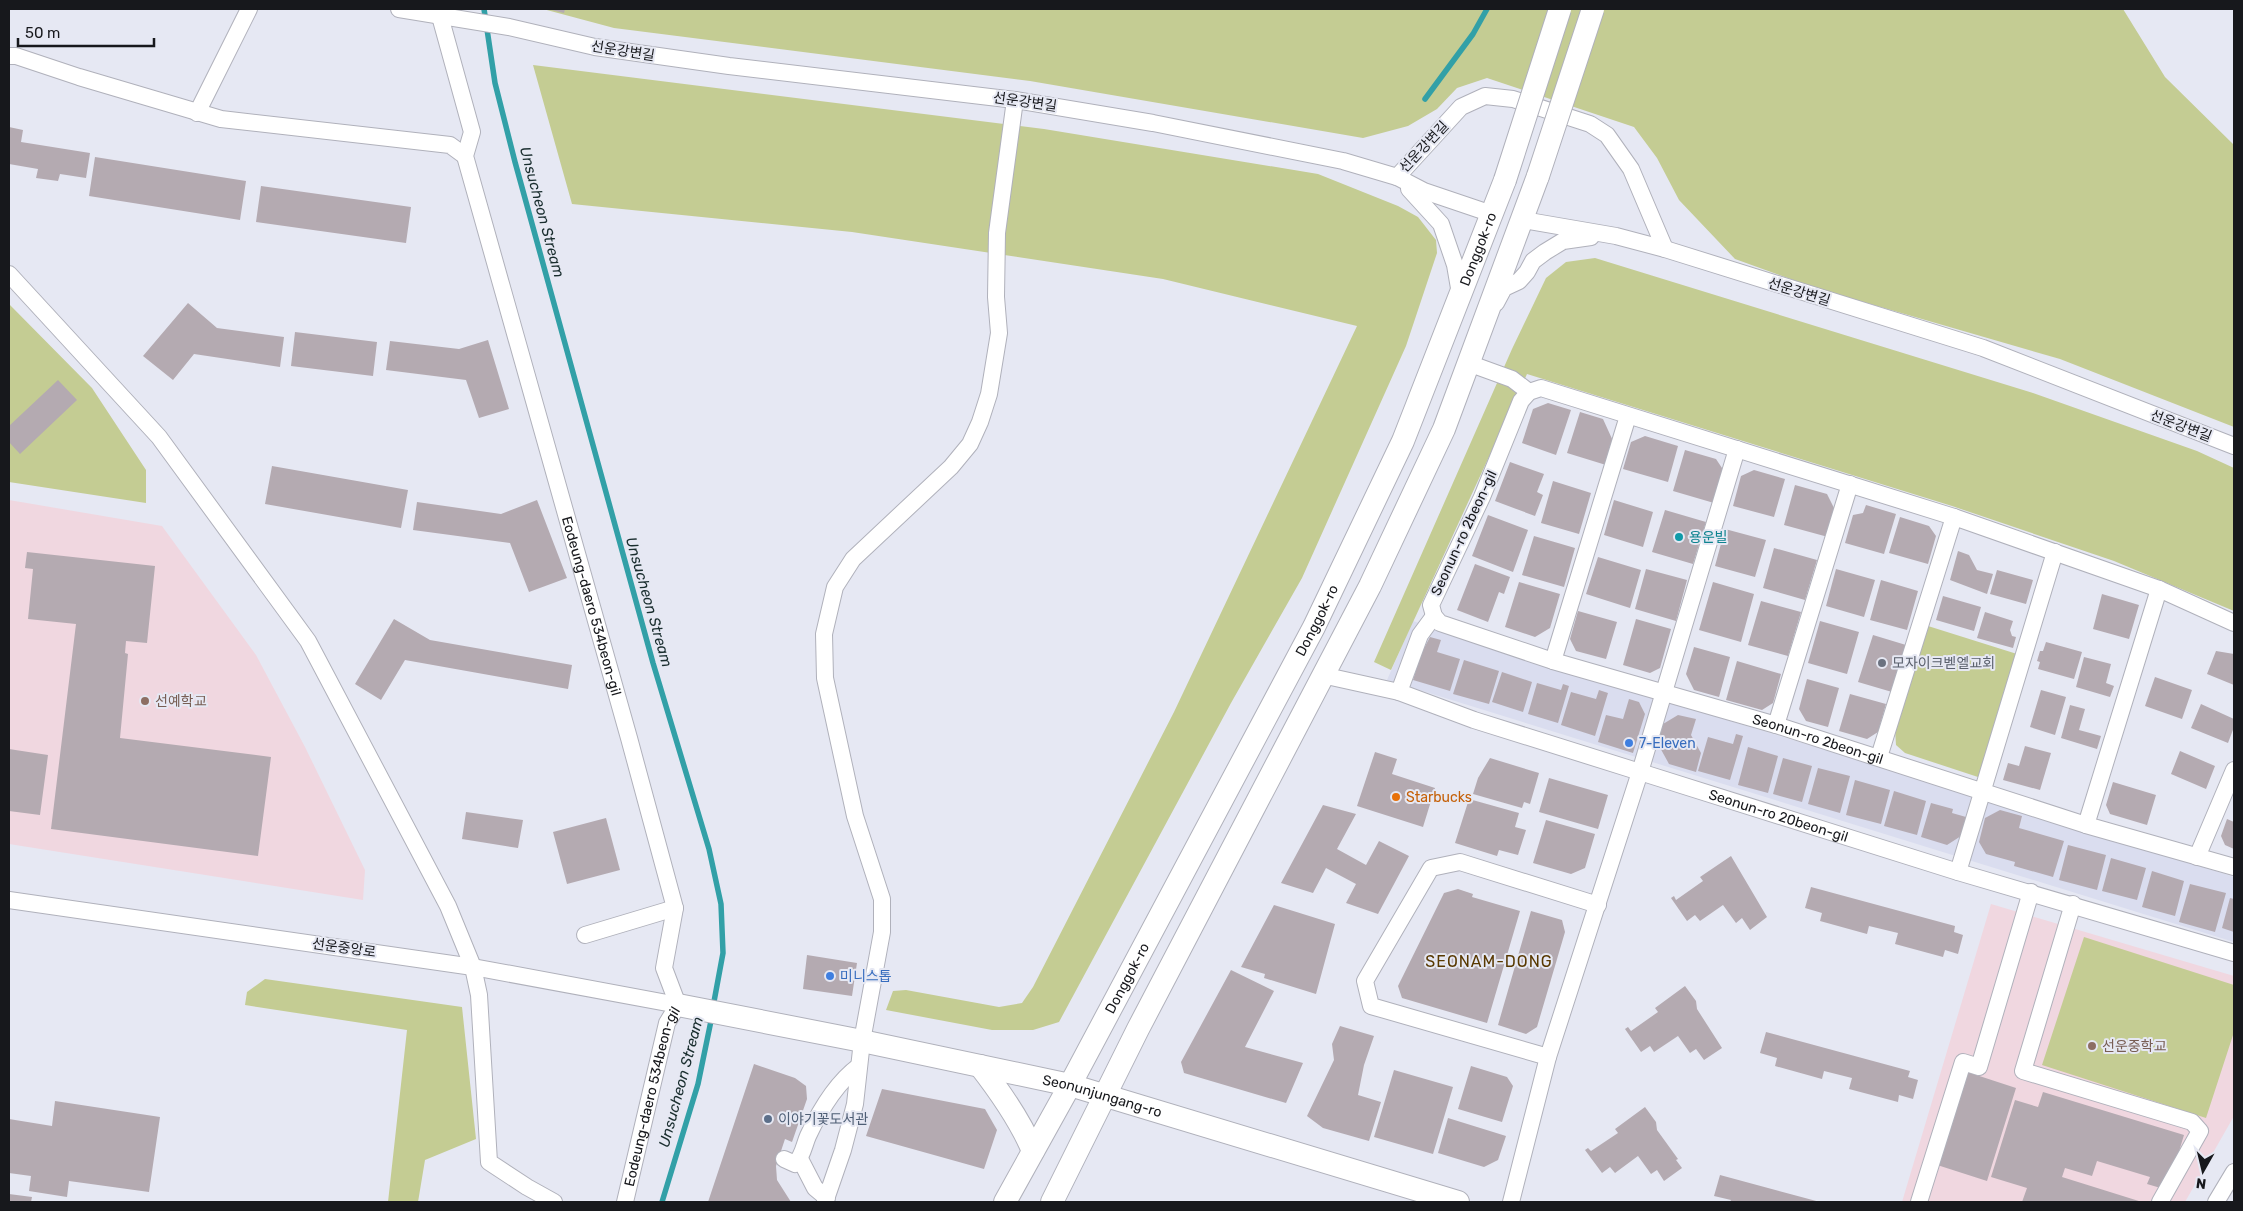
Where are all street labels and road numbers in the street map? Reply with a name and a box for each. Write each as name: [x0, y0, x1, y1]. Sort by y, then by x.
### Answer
street label: 선운강변길: [590, 38, 656, 64]
street label: 선운강변길: [992, 89, 1058, 115]
street label: 선운강변길: [1396, 118, 1452, 176]
street label: Donggok-ro: [1456, 210, 1500, 288]
street label: 선운강변길: [1766, 274, 1832, 310]
street label: 선운강변길: [2148, 407, 2214, 445]
street label: Seonun-ro 2beon-gil: [1428, 468, 1500, 598]
street label: Eodeung-daero 534beon-gil: [558, 514, 625, 697]
street label: Donggok-ro: [1292, 582, 1342, 659]
street label: Seonun-ro 2beon-gil: [1751, 710, 1885, 768]
street label: Seonun-ro 20beon-gil: [1707, 786, 1850, 845]
street label: 선운중앙로: [311, 935, 377, 961]
street label: Donggok-ro: [1101, 940, 1153, 1016]
street label: Eodeung-daero 534beon-gil: [620, 1003, 684, 1188]
street label: Seonunjungang-ro: [1041, 1071, 1164, 1121]

